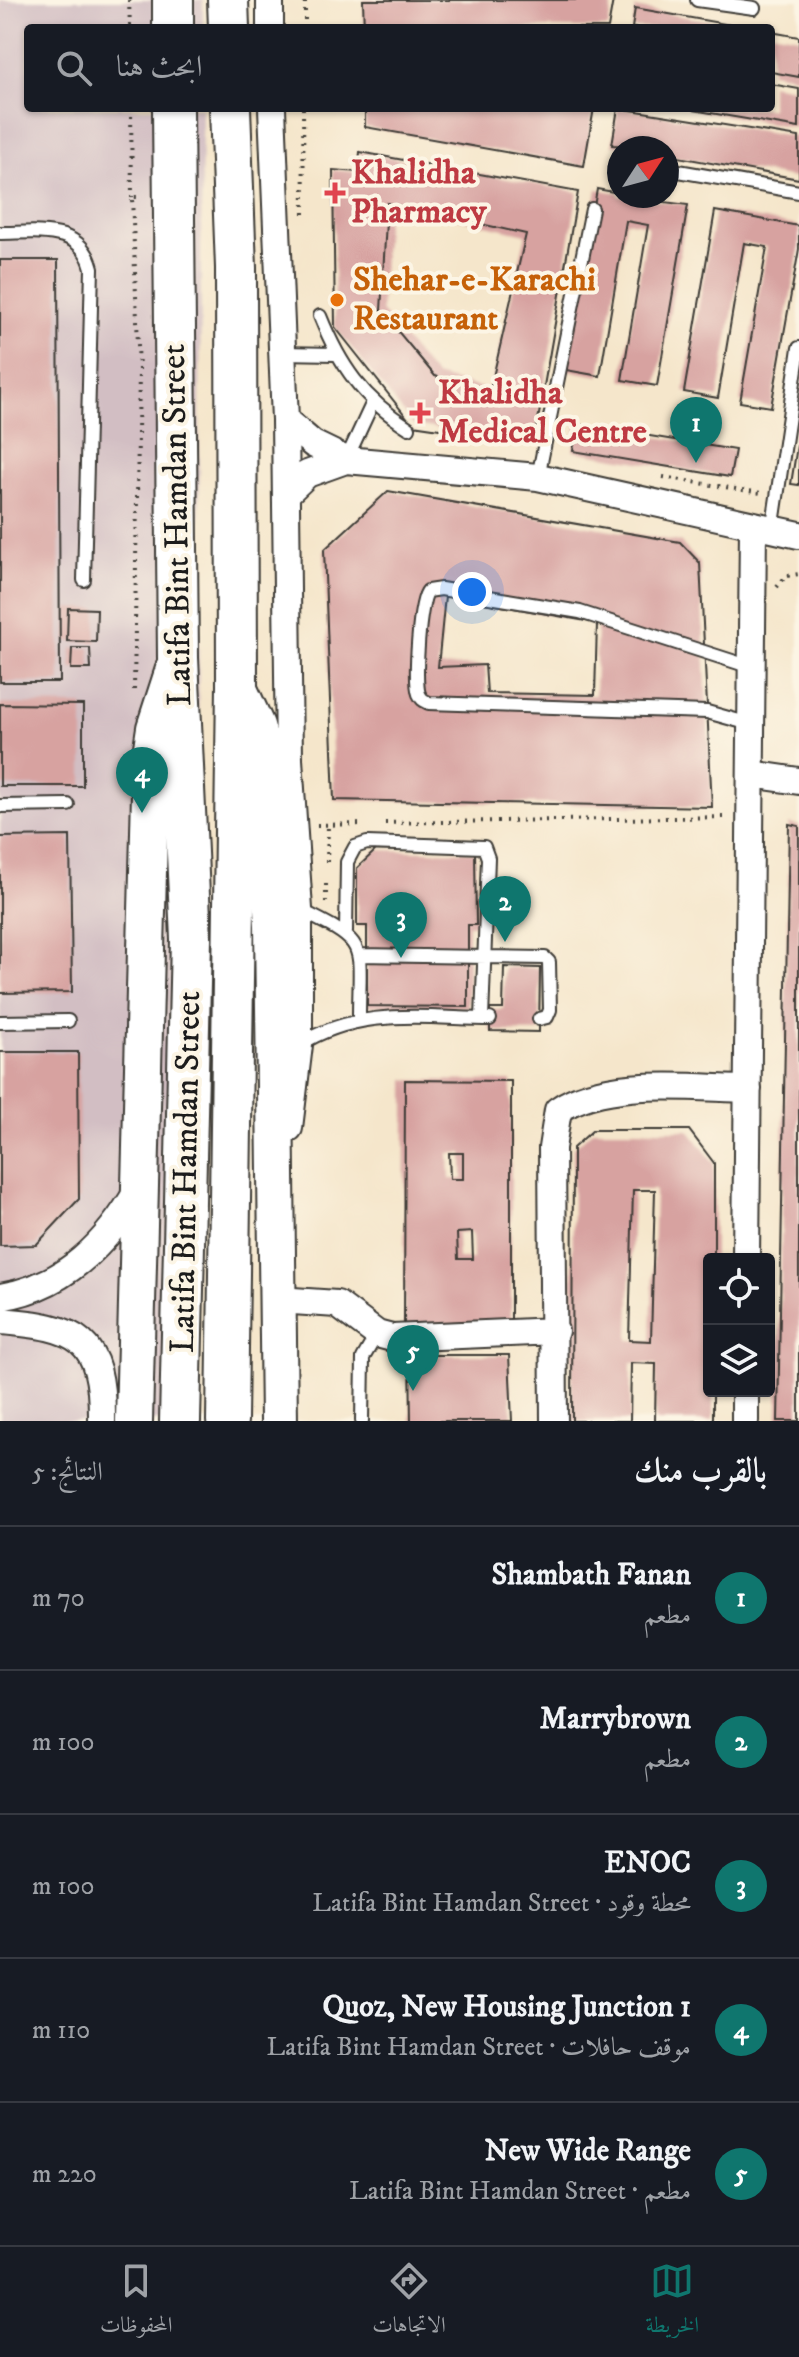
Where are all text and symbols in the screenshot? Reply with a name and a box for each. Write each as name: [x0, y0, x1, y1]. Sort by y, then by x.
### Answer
search box: [24, 24, 775, 112]
icon: search: [52, 46, 96, 90]
text: ابحث هنا: [116, 49, 202, 86]
north arrow: [607, 136, 679, 208]
place label: Khalidha Pharmacy: [351, 152, 487, 233]
marker: Khalidha Pharmacy: [326, 184, 344, 202]
place label: Shehar-e-Karachi Restaurant: [353, 259, 596, 340]
marker: Shehar-e-Karachi Restaurant: [328, 291, 346, 309]
street label: Latifa Bint Hamdan Street: [153, 343, 201, 707]
place label: Khalidha Medical Centre: [438, 372, 647, 453]
pin: 1: [670, 397, 722, 463]
marker: Khalidha Medical Centre: [409, 402, 431, 424]
your location: [452, 572, 492, 612]
pin: 4: [116, 747, 168, 813]
pin: 2: [479, 876, 531, 942]
pin: 3: [375, 892, 427, 958]
street label: Latifa Bint Hamdan Street: [162, 990, 210, 1354]
map controls: [703, 1253, 775, 1397]
button: locate: [703, 1253, 775, 1325]
pin: 5: [387, 1325, 439, 1391]
button: layers: [703, 1325, 775, 1397]
text: بالقرب منك: [634, 1450, 767, 1492]
text: النتائج: 5: [32, 1456, 103, 1489]
text: Shambath Fanan: [491, 1557, 691, 1594]
text: 70 m: [32, 1582, 85, 1615]
text: 1: [736, 1582, 746, 1615]
text: مطعم: [643, 1599, 691, 1632]
text: Marrybrown: [540, 1701, 691, 1738]
text: 100 m: [32, 1726, 95, 1759]
text: 2: [735, 1726, 747, 1759]
text: مطعم: [643, 1743, 691, 1776]
text: ENOC: [604, 1845, 691, 1882]
text: 100 m: [32, 1870, 95, 1903]
text: 3: [736, 1870, 746, 1903]
text: محطة وقود · Latifa Bint Hamdan Street: [312, 1887, 691, 1920]
text: Quoz, New Housing Junction 1: [322, 1989, 691, 2026]
text: 110 m: [32, 2014, 90, 2047]
text: 4: [734, 2014, 748, 2047]
text: موقف حافلات · Latifa Bint Hamdan Street: [267, 2031, 691, 2064]
text: New Wide Range: [485, 2133, 691, 2170]
text: 220 m: [32, 2158, 97, 2191]
text: 5: [735, 2158, 747, 2191]
text: مطعم · Latifa Bint Hamdan Street: [349, 2175, 691, 2208]
tab: المحفوظات: [100, 2259, 172, 2346]
tab: الاتجاهات: [372, 2259, 446, 2346]
tab: الخريطة: [646, 2259, 699, 2346]

